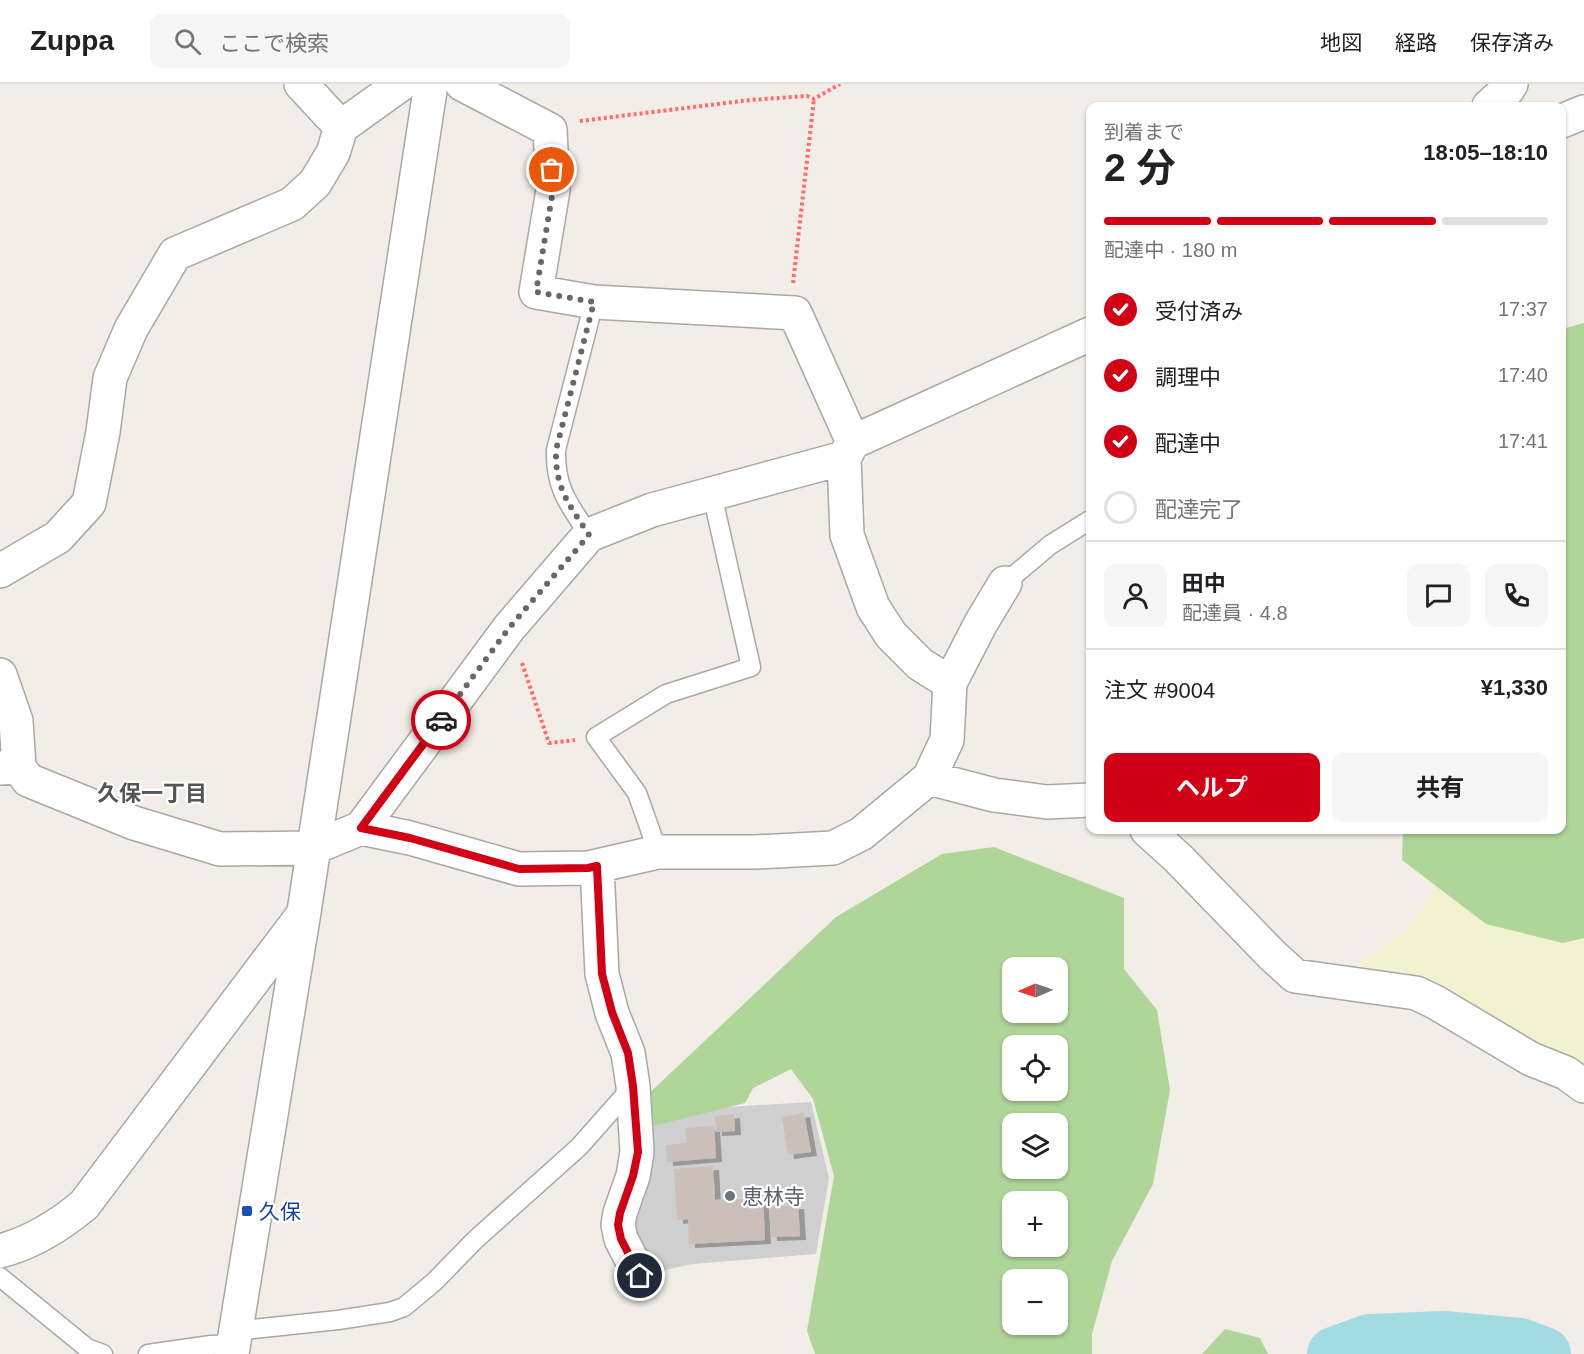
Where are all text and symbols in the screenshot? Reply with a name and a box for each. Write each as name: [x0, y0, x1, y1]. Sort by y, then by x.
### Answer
search box: [150, 14, 570, 68]
text: Zuppa: [30, 25, 114, 56]
icon: search: [171, 25, 204, 58]
text: ここで検索: [219, 31, 329, 56]
text: 地図: [1320, 31, 1362, 54]
text: 経路: [1395, 31, 1437, 54]
text: 保存済み: [1470, 31, 1554, 54]
text: 到着まで: [1104, 121, 1184, 143]
text: 18:05–18:10: [1423, 140, 1548, 165]
pin: [526, 144, 577, 195]
text: 2 分: [1104, 146, 1176, 189]
icon: bag: [535, 153, 568, 186]
text: 配達中 · 180 m: [1104, 239, 1237, 261]
icon: check: [1104, 293, 1137, 326]
text: 17:37: [1498, 298, 1548, 320]
text: 受付済み: [1155, 299, 1243, 324]
icon: check: [1104, 359, 1137, 392]
text: 17:40: [1498, 364, 1548, 386]
text: 調理中: [1155, 365, 1221, 390]
icon: check: [1104, 425, 1137, 458]
text: 17:41: [1498, 430, 1548, 452]
text: 配達中: [1155, 431, 1221, 456]
text: 配達完了: [1155, 497, 1243, 522]
button: person: [1104, 564, 1167, 627]
button: chat: [1407, 564, 1470, 627]
button: phone: [1485, 564, 1548, 627]
text: 田中: [1182, 571, 1226, 596]
text: 配達員 · 4.8: [1182, 602, 1288, 624]
text: ¥1,330: [1481, 675, 1548, 700]
text: 注文 #9004: [1104, 678, 1215, 703]
courier: [411, 690, 471, 750]
icon: car: [425, 704, 458, 737]
button: ヘルプ: [1104, 753, 1320, 822]
button: 共有: [1332, 753, 1548, 822]
district label: 久保一丁目: [97, 781, 207, 806]
north arrow: [1002, 957, 1068, 1023]
map controls: [1002, 957, 1068, 1335]
button: locate: [1002, 1035, 1068, 1101]
button: layers: [1002, 1113, 1068, 1179]
place label: 恵林寺: [742, 1185, 805, 1208]
marker: 恵林寺: [723, 1189, 737, 1203]
button: +: [1002, 1191, 1068, 1257]
place label: 久保: [259, 1200, 301, 1223]
marker: 久保: [240, 1204, 254, 1218]
pin: [614, 1250, 665, 1301]
icon: home: [623, 1259, 656, 1292]
button: −: [1002, 1269, 1068, 1335]

